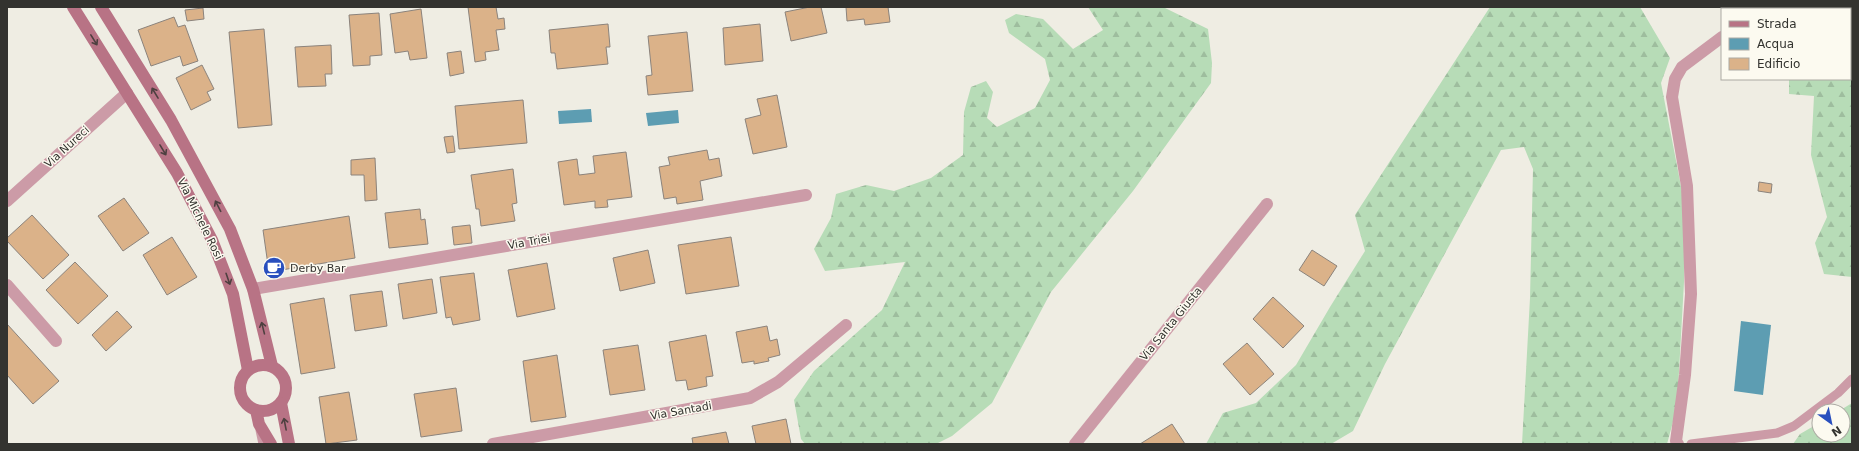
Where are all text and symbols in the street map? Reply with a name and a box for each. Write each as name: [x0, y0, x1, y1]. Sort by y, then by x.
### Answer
legend: [1721, 8, 1851, 80]
text: Strada: [1757, 17, 1797, 31]
one-way arrow: [90, 34, 98, 45]
text: Acqua: [1757, 37, 1794, 51]
text: Edificio: [1757, 57, 1800, 71]
one-way arrow: [150, 87, 158, 99]
street label: Via Nureci: [42, 123, 92, 171]
one-way arrow: [160, 144, 168, 156]
street label: Via Michele Rosi: [175, 176, 225, 262]
one-way arrow: [214, 201, 221, 213]
street label: Via Triei: [507, 232, 551, 252]
cafe icon: Derby Bar: [261, 255, 287, 281]
place label: Derby Bar: [290, 262, 346, 275]
one-way arrow: [224, 272, 232, 284]
street label: Via Santa Giusta: [1137, 284, 1205, 364]
one-way arrow: [259, 322, 267, 335]
street label: Via Santadi: [649, 399, 713, 423]
north arrow: [1811, 403, 1851, 443]
one-way arrow: [281, 417, 289, 430]
text: N: [1829, 423, 1844, 439]

